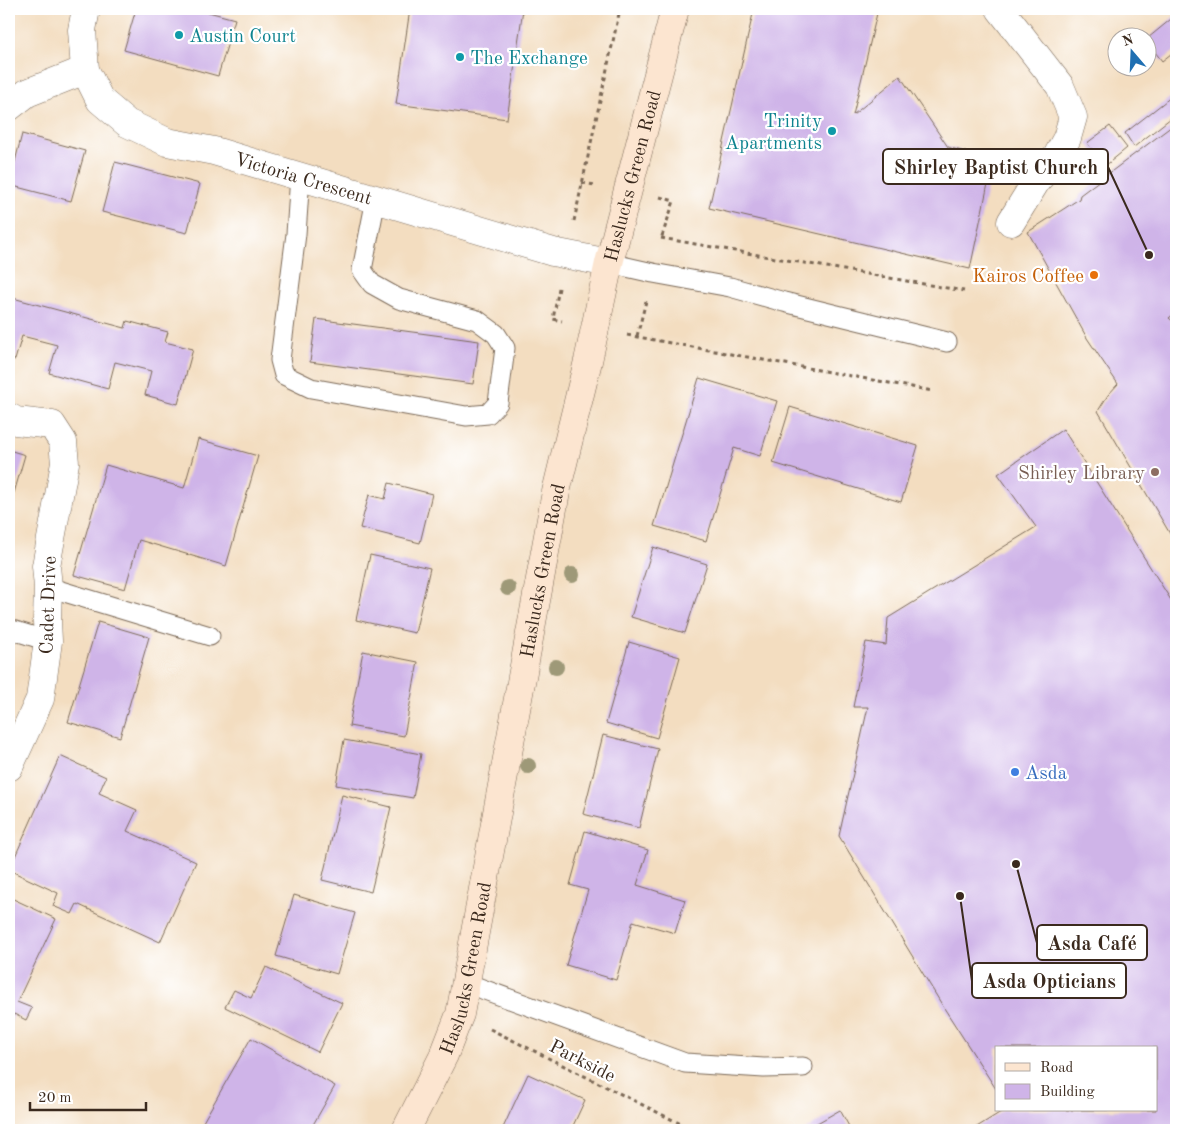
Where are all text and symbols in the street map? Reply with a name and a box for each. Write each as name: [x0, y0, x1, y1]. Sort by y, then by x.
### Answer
place label: Austin Court: [189, 28, 296, 47]
north arrow: [1108, 28, 1158, 78]
marker: Austin Court: [173, 29, 185, 41]
text: N: [1121, 32, 1136, 49]
place label: The Exchange: [470, 50, 588, 69]
marker: The Exchange: [454, 51, 466, 63]
street label: Haslucks Green Road: [603, 89, 665, 264]
place label: Trinity Apartments: [725, 113, 822, 154]
marker: Trinity Apartments: [826, 125, 838, 137]
callout: Shirley Baptist Church: [883, 149, 1108, 184]
street label: Victoria Crescent: [232, 151, 374, 210]
text: Shirley Baptist Church: [894, 159, 1098, 179]
place label: Kairos Coffee: [972, 268, 1084, 287]
marker: Kairos Coffee: [1088, 269, 1100, 281]
place label: Shirley Library: [1018, 465, 1145, 484]
marker: Shirley Library: [1149, 466, 1161, 478]
street label: Haslucks Green Road: [519, 482, 570, 660]
street label: Cadet Drive: [38, 556, 61, 655]
place label: Asda: [1025, 765, 1068, 784]
marker: Asda: [1009, 766, 1021, 778]
street label: Haslucks Green Road: [438, 881, 496, 1058]
callout: Asda Café: [1037, 925, 1147, 960]
text: Asda Café: [1047, 935, 1137, 955]
callout: Asda Opticians: [972, 963, 1126, 998]
text: Asda Opticians: [982, 973, 1116, 993]
street label: Parkside: [546, 1038, 618, 1087]
legend: [995, 1046, 1158, 1112]
text: Road: [1040, 1061, 1074, 1076]
scale bar: [30, 1079, 146, 1111]
text: Building: [1040, 1085, 1095, 1100]
text: 20 m: [38, 1091, 72, 1106]

